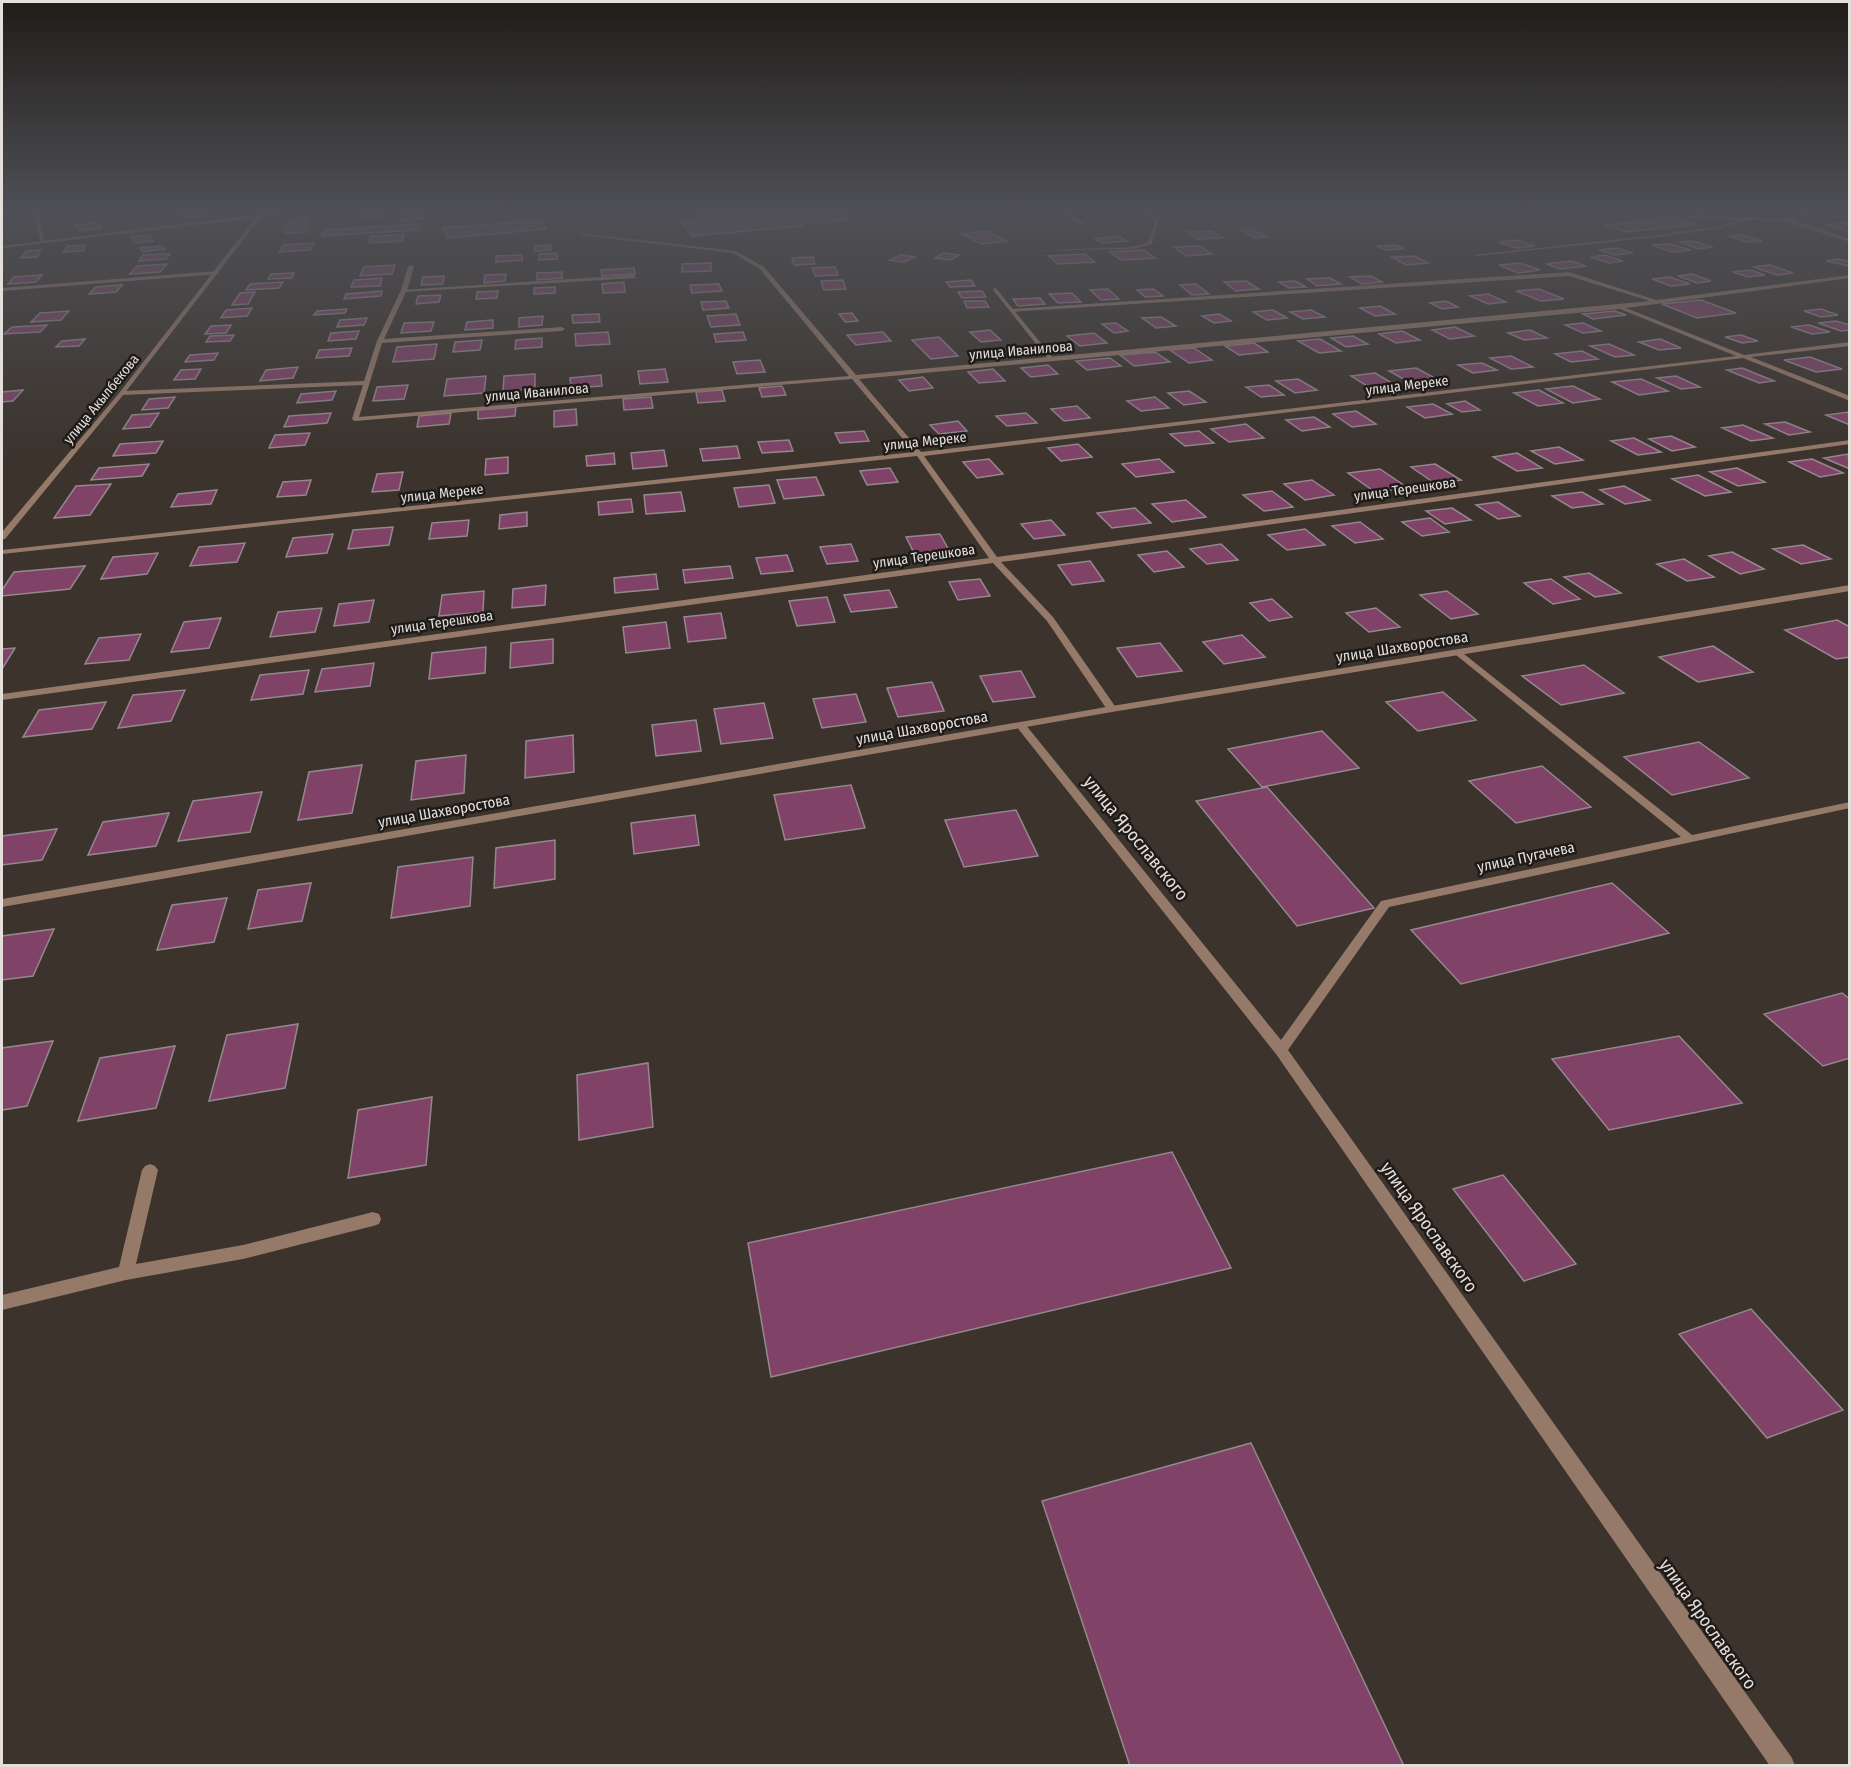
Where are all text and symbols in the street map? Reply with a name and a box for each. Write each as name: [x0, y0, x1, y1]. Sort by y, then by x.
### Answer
street label: улица Иванилова: [969, 337, 1074, 363]
street label: улица Акылбекова: [60, 351, 143, 448]
street label: улица Мереке: [1365, 372, 1449, 399]
street label: улица Иванилова: [485, 379, 590, 405]
street label: улица Мереке: [883, 429, 967, 454]
street label: улица Терешкова: [1353, 474, 1457, 505]
street label: улица Мереке: [400, 481, 484, 506]
street label: улица Терешкова: [872, 541, 976, 572]
street label: улица Терешкова: [390, 607, 494, 638]
street label: улица Шахворостова: [1335, 628, 1469, 666]
street label: улица Шахворостова: [855, 708, 989, 748]
street label: улица Ярославского: [1079, 771, 1193, 905]
street label: улица Шахворостова: [377, 791, 511, 831]
street label: улица Пугачева: [1476, 838, 1576, 876]
street label: улица Ярославского: [1376, 1157, 1482, 1297]
street label: улица Ярославского: [1655, 1554, 1761, 1694]

